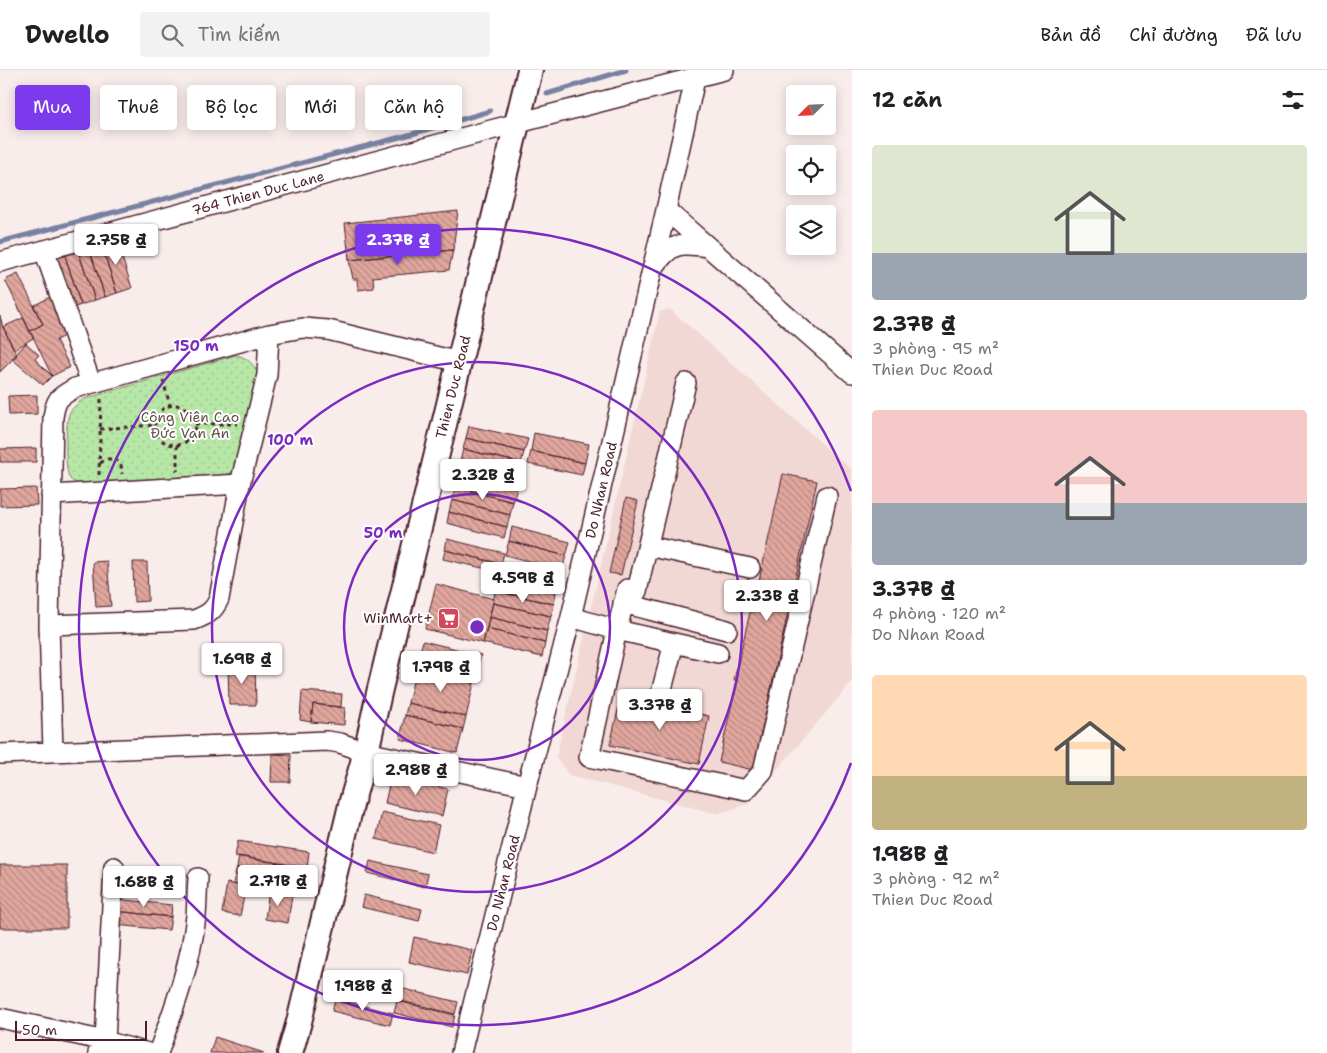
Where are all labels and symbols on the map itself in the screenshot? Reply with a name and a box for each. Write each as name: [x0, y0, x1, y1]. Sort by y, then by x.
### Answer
north arrow: [786, 85, 836, 135]
street label: 764 Thien Duc Lane: [190, 167, 326, 219]
pin: 2.75B ₫: [70, 224, 162, 266]
pin: 2.37B ₫: [352, 224, 444, 266]
street label: Thien Duc Road: [431, 333, 475, 440]
text: 150 m: [173, 336, 219, 356]
park label: Công Viên Cao Đức Vạn An: [141, 408, 239, 442]
text: 100 m: [267, 430, 313, 450]
street label: Do Nhan Road: [581, 440, 621, 540]
pin: 2.32B ₫: [437, 458, 529, 501]
text: 50 m: [364, 523, 403, 543]
pin: 4.59B ₫: [477, 562, 569, 604]
pin: 2.33B ₫: [721, 580, 813, 622]
supermarket icon: WinMart+: [437, 606, 461, 630]
place label: WinMart+: [363, 609, 433, 627]
centre of rings: [468, 618, 486, 636]
pin: 1.69B ₫: [196, 642, 288, 685]
pin: 1.79B ₫: [395, 650, 487, 693]
pin: 3.37B ₫: [614, 688, 706, 731]
pin: 2.98B ₫: [370, 754, 462, 796]
street label: Do Nhan Road: [482, 833, 524, 933]
pin: 2.71B ₫: [232, 864, 324, 907]
pin: 1.68B ₫: [98, 866, 190, 908]
pin: 1.98B ₫: [317, 970, 409, 1012]
scale bar: [15, 1018, 148, 1041]

